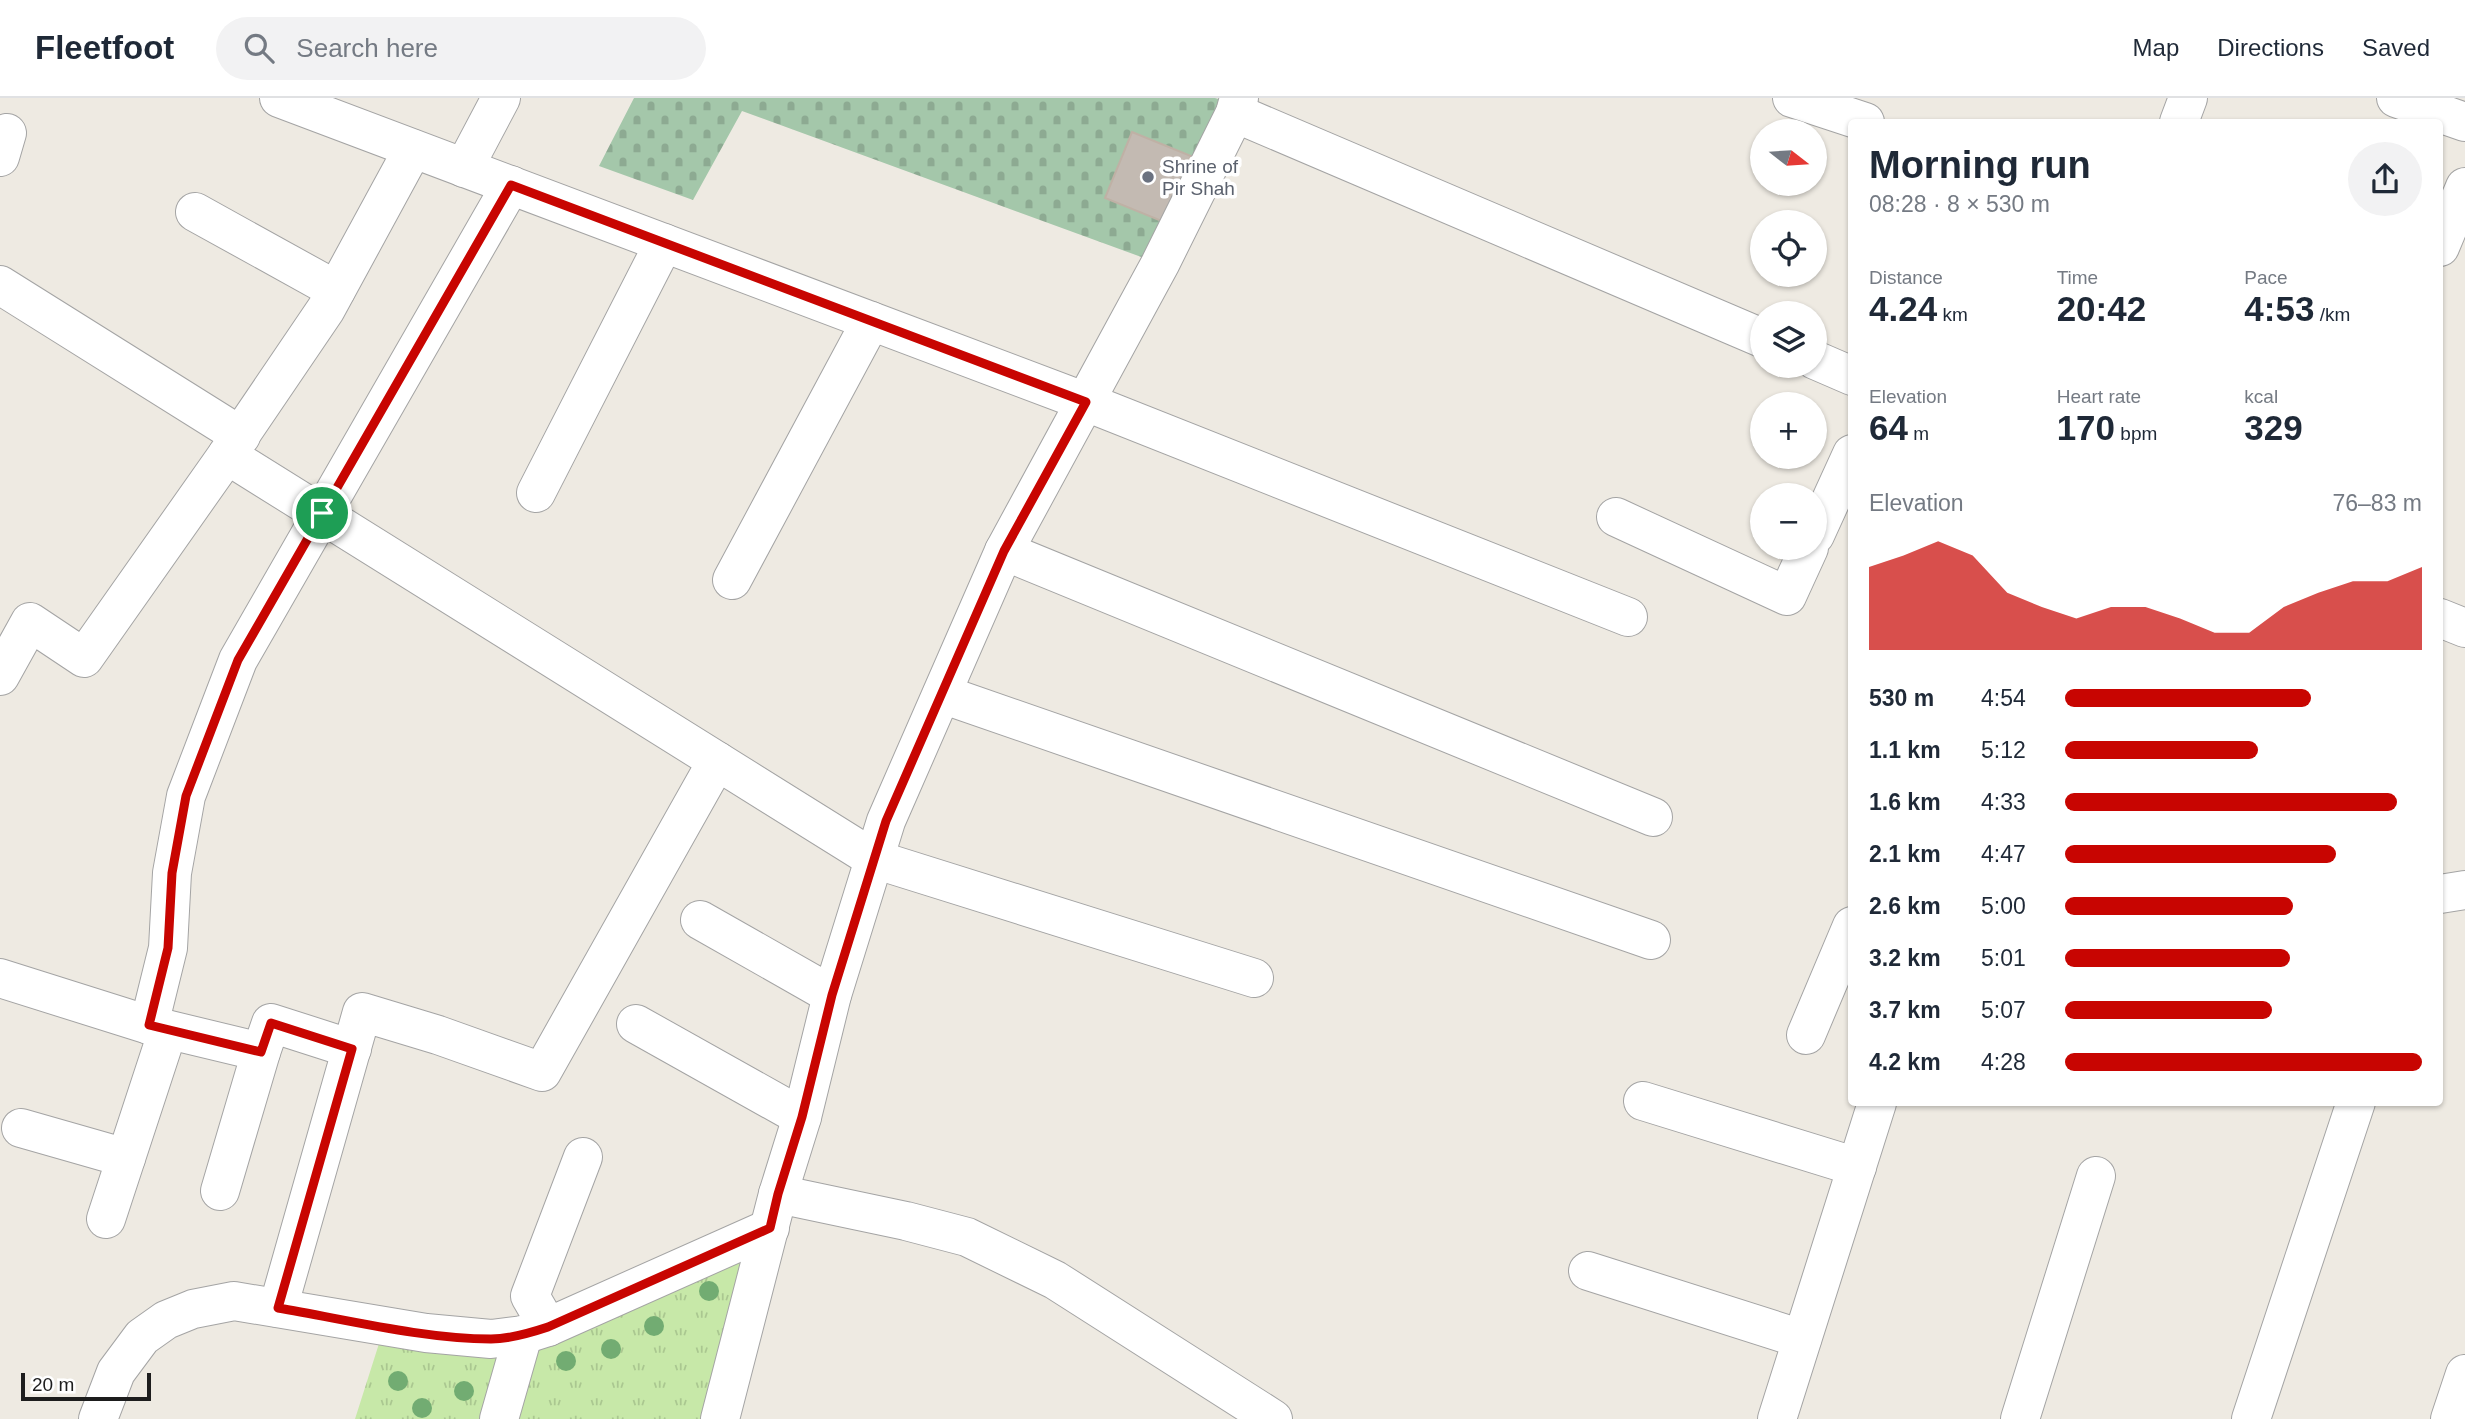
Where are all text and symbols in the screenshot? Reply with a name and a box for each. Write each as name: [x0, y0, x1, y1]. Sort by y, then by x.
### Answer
search box: [216, 17, 706, 80]
text: Fleetfoot: [35, 29, 174, 66]
icon: search: [240, 29, 278, 67]
text: Search here: [296, 33, 438, 63]
text: Map: [2133, 34, 2179, 61]
text: Directions: [2217, 34, 2324, 61]
text: Saved: [2362, 34, 2430, 61]
north arrow: [1750, 119, 1827, 196]
map controls: [1750, 119, 1827, 560]
button: share: [2348, 142, 2422, 216]
text: Morning run: [1869, 144, 2091, 186]
place label: Shrine of Pir Shah: [1162, 156, 1239, 199]
marker: Shrine of Pir Shah: [1140, 169, 1156, 185]
text: 08:28 · 8 × 530 m: [1869, 191, 2050, 217]
button: locate: [1750, 210, 1827, 287]
text: Distance: [1869, 267, 1943, 288]
text: Time: [2057, 267, 2098, 288]
text: Pace: [2244, 267, 2288, 288]
text: 4.24: [1869, 289, 1937, 328]
text: 20:42: [2057, 289, 2146, 328]
text: 4:53: [2244, 289, 2314, 328]
button: layers: [1750, 301, 1827, 378]
text: km: [1937, 304, 1968, 325]
text: /km: [2314, 304, 2350, 325]
text: Elevation: [1869, 386, 1947, 407]
text: Heart rate: [2057, 386, 2141, 407]
text: kcal: [2244, 386, 2278, 407]
button: +: [1750, 392, 1827, 469]
text: 64: [1869, 408, 1908, 447]
text: 170: [2057, 408, 2115, 447]
text: 329: [2244, 408, 2303, 447]
text: m: [1908, 423, 1929, 444]
text: bpm: [2115, 423, 2157, 444]
pin: [292, 483, 352, 543]
button: −: [1750, 483, 1827, 560]
text: Elevation: [1869, 490, 1964, 516]
text: 76–83 m: [2332, 490, 2422, 516]
icon: arrive: [303, 494, 341, 532]
text: 530 m: [1869, 685, 1934, 711]
text: 4:54: [1981, 685, 2026, 711]
text: 1.1 km: [1869, 737, 1941, 763]
text: 5:12: [1981, 737, 2026, 763]
text: 1.6 km: [1869, 789, 1941, 815]
text: 4:33: [1981, 789, 2026, 815]
text: 2.1 km: [1869, 841, 1941, 867]
text: 4:47: [1981, 841, 2026, 867]
text: 2.6 km: [1869, 893, 1941, 919]
text: 5:00: [1981, 893, 2026, 919]
text: 3.2 km: [1869, 945, 1941, 971]
text: 5:01: [1981, 945, 2026, 971]
text: 3.7 km: [1869, 997, 1941, 1023]
text: 5:07: [1981, 997, 2026, 1023]
text: 4.2 km: [1869, 1049, 1941, 1075]
text: 4:28: [1981, 1049, 2026, 1075]
scale bar: [21, 1370, 150, 1402]
text: 20 m: [32, 1374, 74, 1395]

